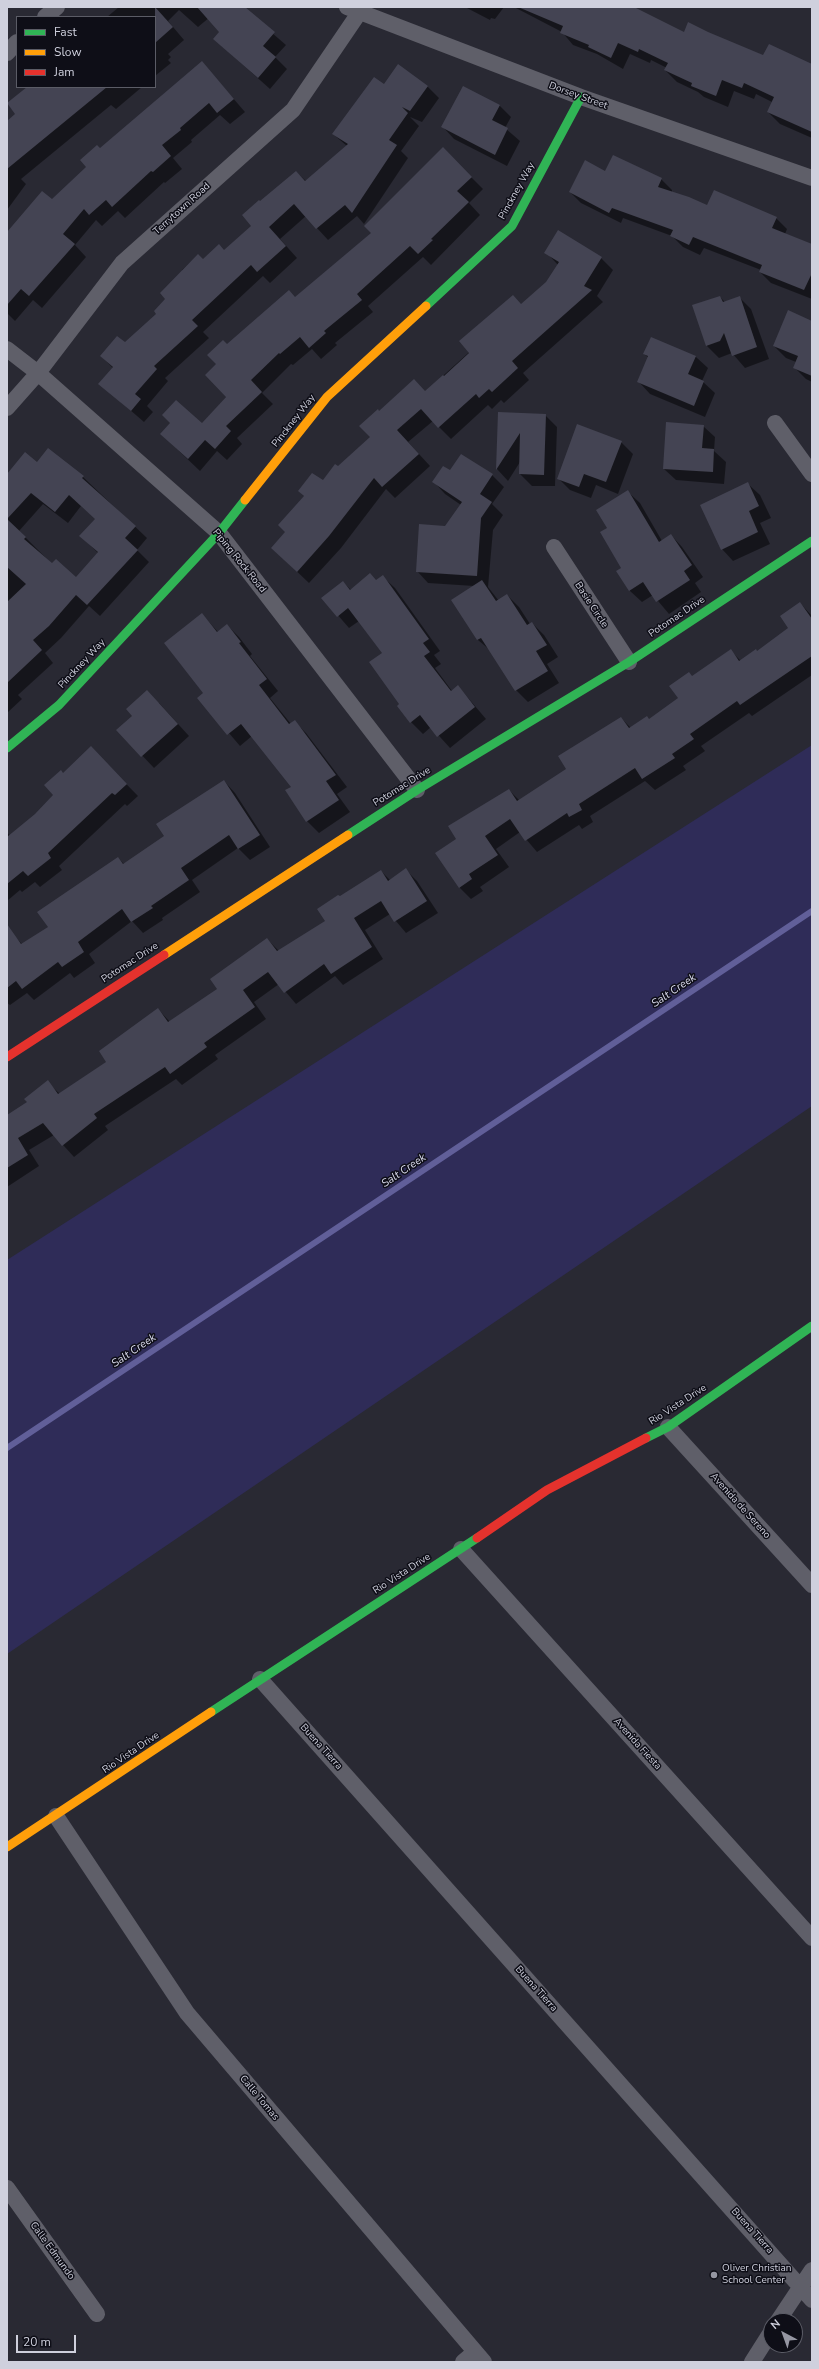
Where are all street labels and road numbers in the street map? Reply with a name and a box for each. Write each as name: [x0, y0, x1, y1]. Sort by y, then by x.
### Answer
street label: Dorsey Street: [547, 80, 609, 112]
street label: Pinckney Way: [496, 160, 538, 222]
street label: Terrytown Road: [151, 180, 213, 238]
street label: Pinckney Way: [270, 392, 318, 450]
street label: Piping Rock Road: [210, 527, 268, 595]
street label: Basie Circle: [572, 580, 610, 630]
street label: Potomac Drive: [647, 594, 707, 640]
street label: Pinckney Way: [56, 637, 108, 691]
street label: Potomac Drive: [371, 765, 433, 809]
street label: Potomac Drive: [99, 940, 161, 986]
street label: Rio Vista Drive: [647, 1382, 709, 1428]
street label: Avenida de Sereno: [707, 1471, 773, 1541]
street label: Rio Vista Drive: [371, 1551, 433, 1597]
street label: Avenida Fiesta: [611, 1716, 663, 1772]
street label: Buena Tierra: [297, 1722, 345, 1772]
street label: Rio Vista Drive: [100, 1730, 162, 1776]
street label: Buena Tierra: [512, 1964, 560, 2014]
street label: Calle Tomas: [237, 2073, 281, 2123]
street label: Buena Tierra: [728, 2206, 776, 2256]
street label: Calle Edmundo: [27, 2220, 77, 2282]

